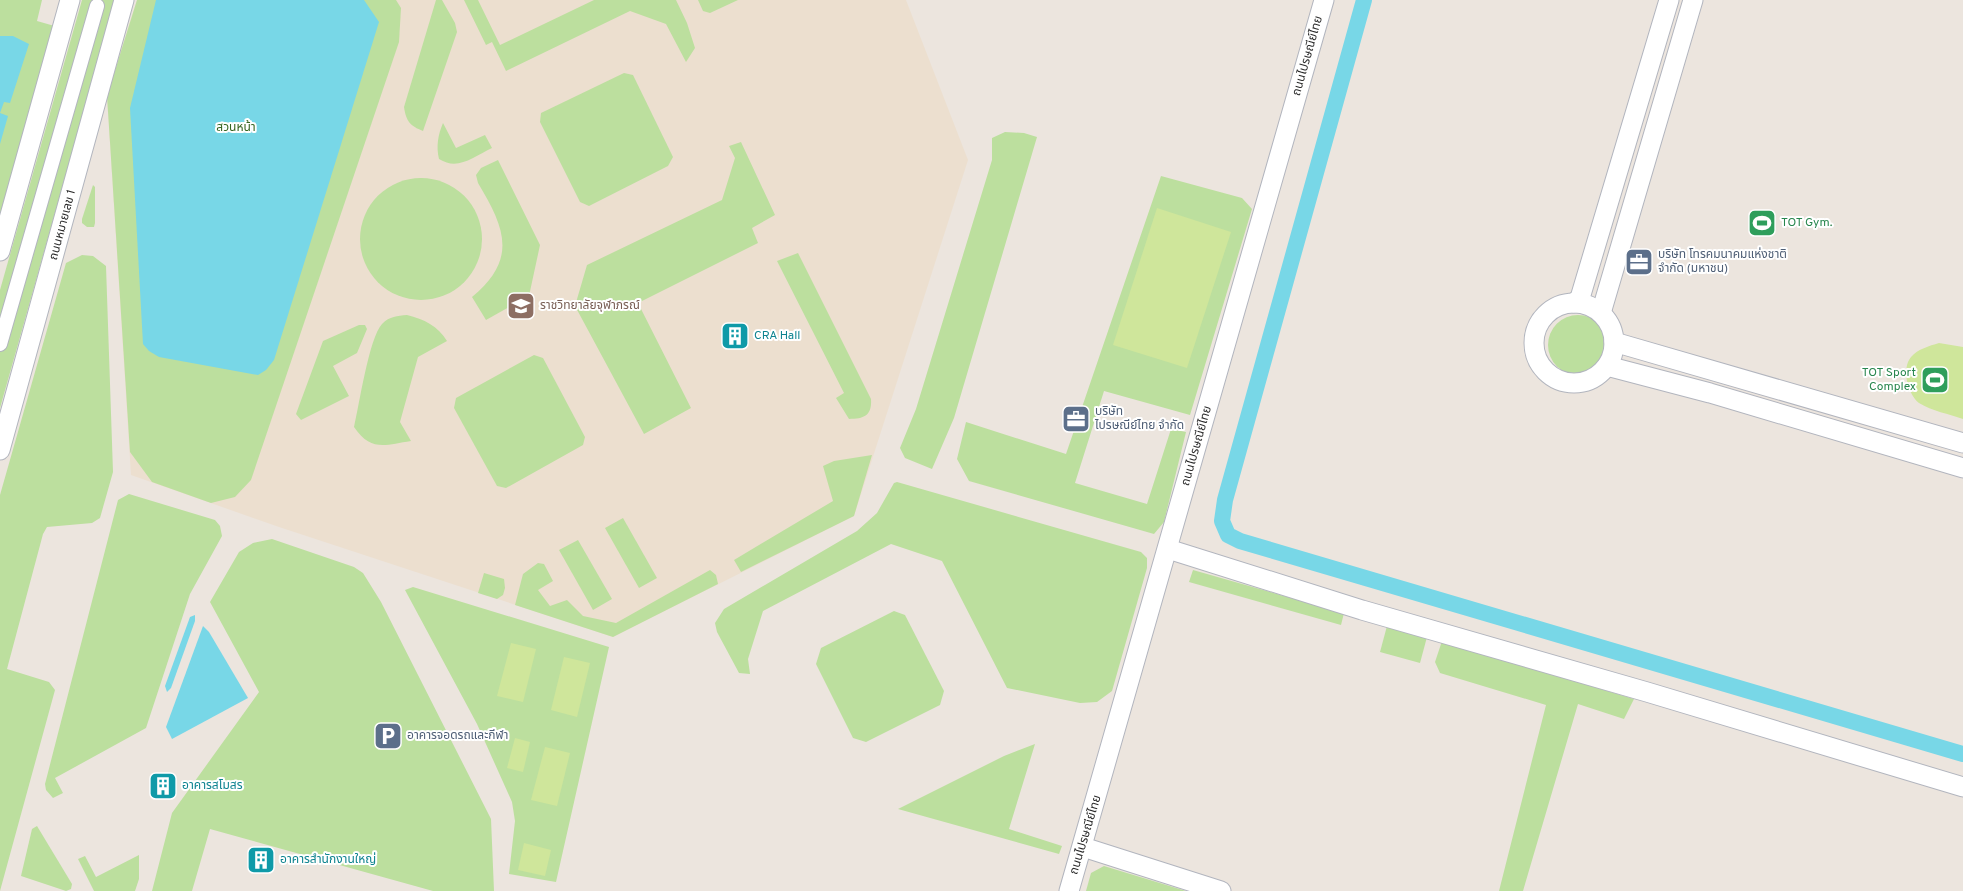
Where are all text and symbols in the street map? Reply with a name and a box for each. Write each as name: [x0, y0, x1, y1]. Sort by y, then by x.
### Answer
street label: ถนนไปรษณีย์ไทย: [1289, 14, 1327, 98]
park label: สวนหน้า: [216, 120, 256, 136]
street label: ถนนหมายเลข 1: [46, 188, 80, 262]
sports icon: TOT Gym.: [1747, 208, 1777, 238]
place label: TOT Gym.: [1781, 215, 1833, 231]
office icon: บริษัท โทรคมนาคมแห่งชาติ จำกัด (มหาชน): [1624, 247, 1654, 277]
place label: บริษัท โทรคมนาคมแห่งชาติ จำกัด (มหาชน): [1658, 247, 1787, 277]
school or university icon: ราชวิทยาลัยจุฬาภรณ์: [506, 291, 536, 321]
place label: ราชวิทยาลัยจุฬาภรณ์: [540, 298, 640, 314]
building icon: CRA Hall: [720, 321, 750, 351]
place label: CRA Hall: [754, 328, 800, 344]
place label: TOT Sport Complex: [1862, 365, 1916, 395]
sports icon: TOT Sport Complex: [1920, 365, 1950, 395]
office icon: บริษัท ไปรษณีย์ไทย จำกัด: [1061, 404, 1091, 434]
place label: บริษัท ไปรษณีย์ไทย จำกัด: [1094, 404, 1184, 434]
street label: ถนนไปรษณีย์ไทย: [1178, 404, 1216, 488]
parking icon: อาคารจอดรถและกีฬา: [373, 721, 403, 751]
place label: อาคารจอดรถและกีฬา: [407, 728, 508, 744]
building icon: อาคารสโมสร: [148, 771, 178, 801]
place label: อาคารสโมสร: [182, 778, 243, 794]
street label: ถนนไปรษณีย์ไทย: [1066, 793, 1106, 877]
building icon: อาคารสำนักงานใหญ่: [246, 845, 276, 875]
place label: อาคารสำนักงานใหญ่: [280, 852, 376, 868]

